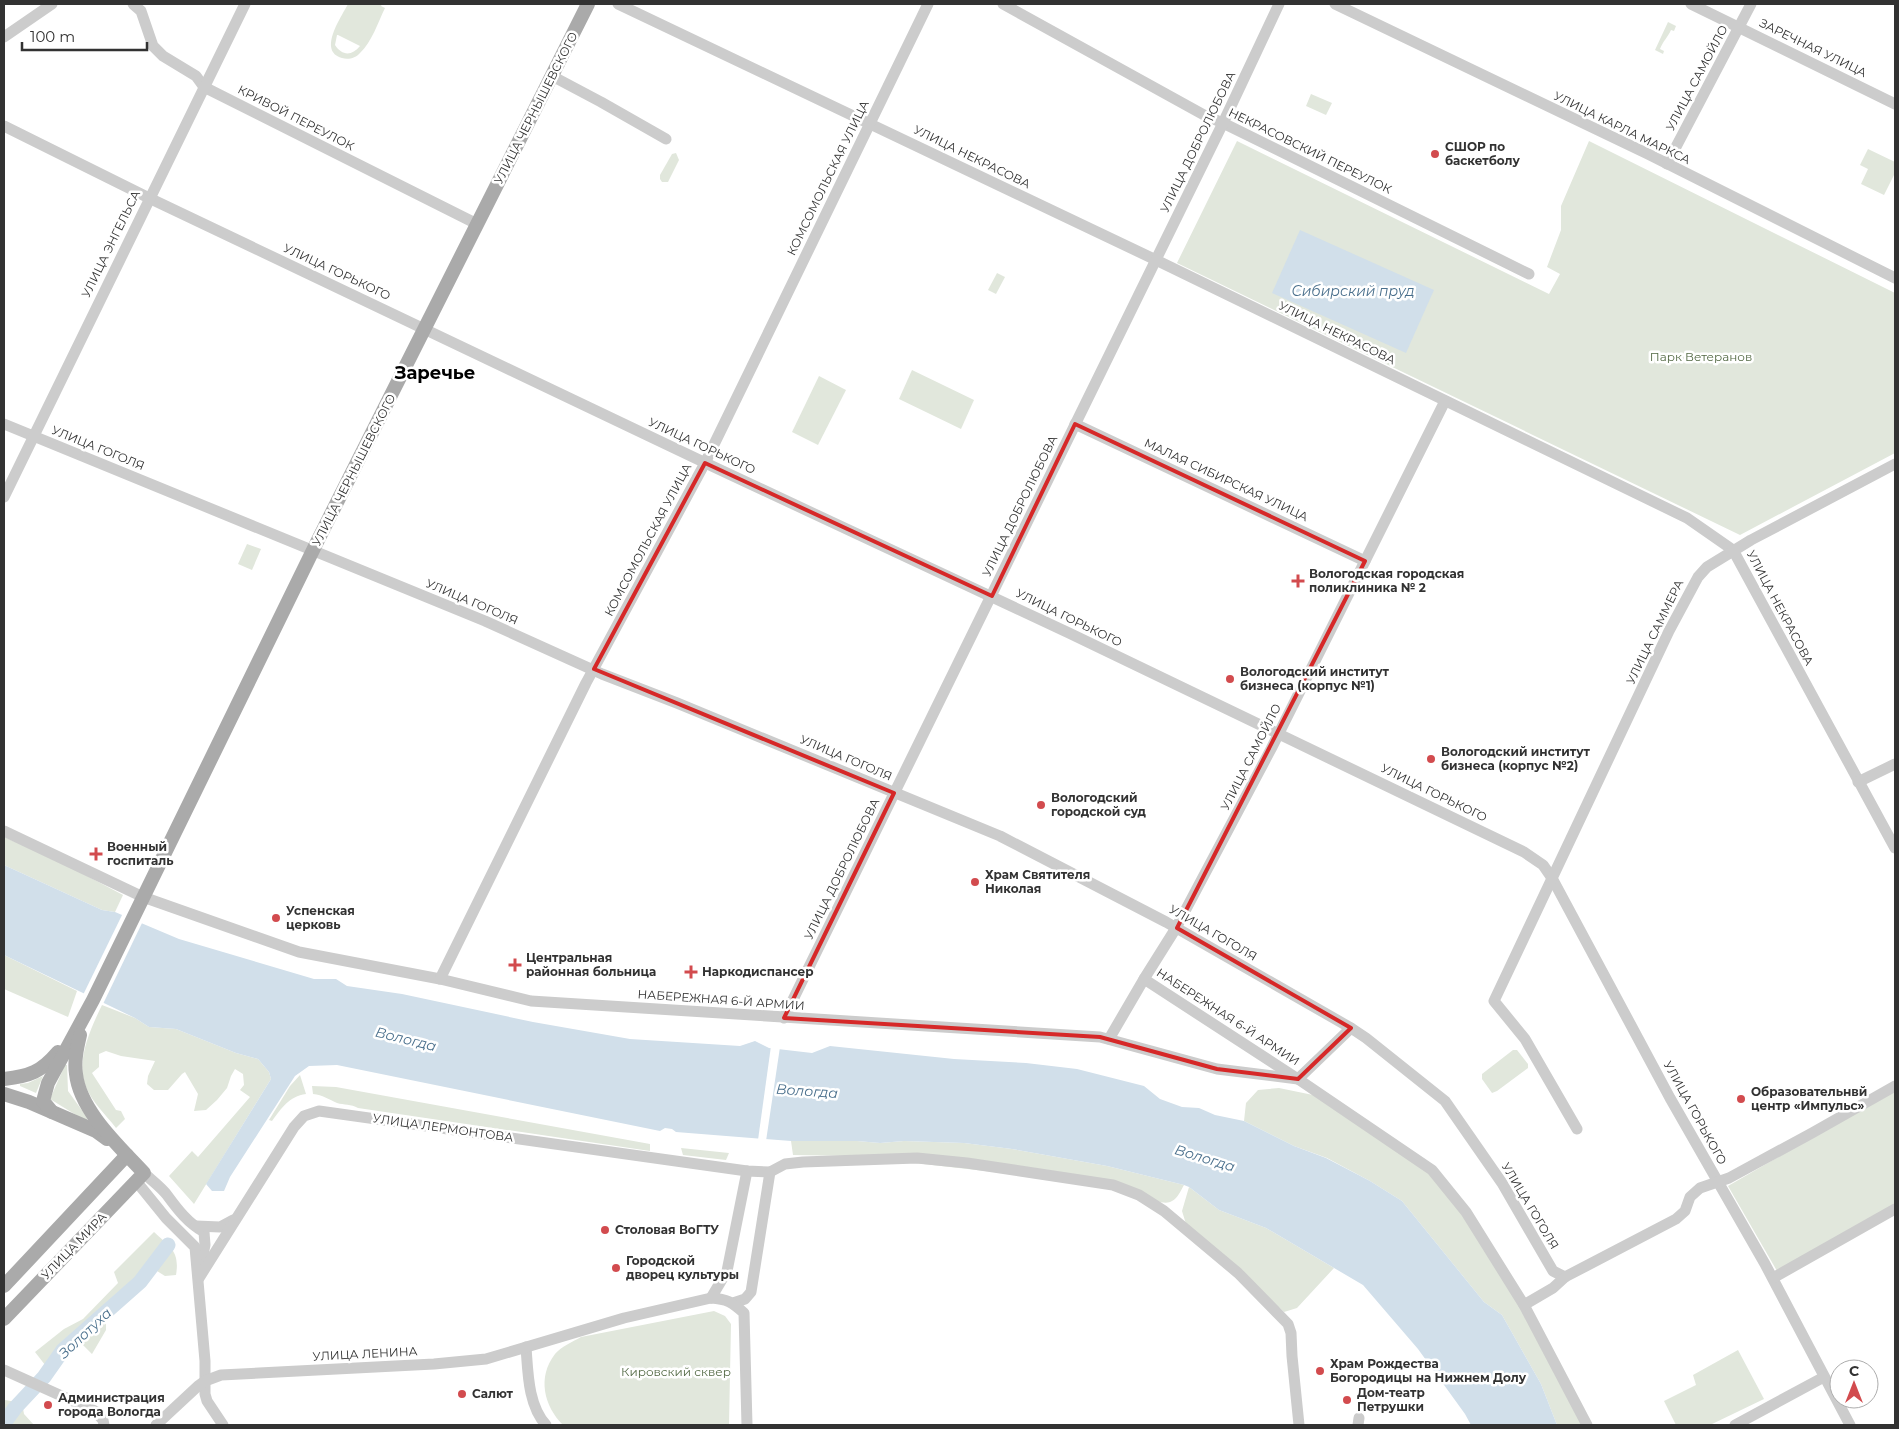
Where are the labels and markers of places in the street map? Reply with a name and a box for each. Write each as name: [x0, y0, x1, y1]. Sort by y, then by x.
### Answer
place label: СШОР по баскетболу: [1445, 139, 1521, 168]
marker: СШОР по баскетболу: [1429, 148, 1441, 160]
place label: Вологодская городская поликлиника № 2: [1309, 566, 1464, 595]
marker: Вологодская городская поликлиника № 2: [1291, 574, 1305, 588]
place label: Вологодский институт бизнеса (корпус №1): [1240, 664, 1390, 693]
marker: Вологодский институт бизнеса (корпус №1): [1224, 673, 1236, 685]
place label: Вологодский институт бизнеса (корпус №2): [1441, 744, 1591, 773]
marker: Вологодский институт бизнеса (корпус №2): [1425, 753, 1437, 765]
place label: Вологодский городской суд: [1051, 790, 1147, 819]
marker: Вологодский городской суд: [1035, 799, 1047, 811]
place label: Военный госпиталь: [107, 839, 174, 868]
marker: Военный госпиталь: [89, 847, 103, 861]
place label: Храм Святителя Николая: [985, 867, 1090, 896]
marker: Храм Святителя Николая: [969, 876, 981, 888]
place label: Успенская церковь: [286, 903, 355, 932]
marker: Успенская церковь: [270, 912, 282, 924]
place label: Центральная районная больница: [526, 950, 656, 979]
marker: Центральная районная больница: [508, 958, 522, 972]
place label: Наркодиспансер: [702, 964, 814, 979]
marker: Наркодиспансер: [684, 965, 698, 979]
place label: Образовательнвй центр «Импульс»: [1751, 1084, 1867, 1113]
marker: Образовательнвй центр «Импульс»: [1735, 1093, 1747, 1105]
place label: Столовая ВоГТУ: [615, 1222, 719, 1237]
marker: Столовая ВоГТУ: [599, 1224, 611, 1236]
place label: Городской дворец культуры: [626, 1253, 739, 1282]
marker: Городской дворец культуры: [610, 1262, 622, 1274]
place label: Храм Рождества Богородицы на Нижнем Долу: [1330, 1356, 1527, 1385]
marker: Храм Рождества Богородицы на Нижнем Долу: [1314, 1365, 1326, 1377]
place label: Дом-театр Петрушки: [1357, 1385, 1425, 1414]
place label: Салют: [472, 1386, 514, 1401]
marker: Салют: [456, 1388, 468, 1400]
place label: Администрация города Вологда: [58, 1390, 165, 1419]
marker: Дом-театр Петрушки: [1341, 1394, 1353, 1406]
marker: Администрация города Вологда: [42, 1399, 54, 1411]

